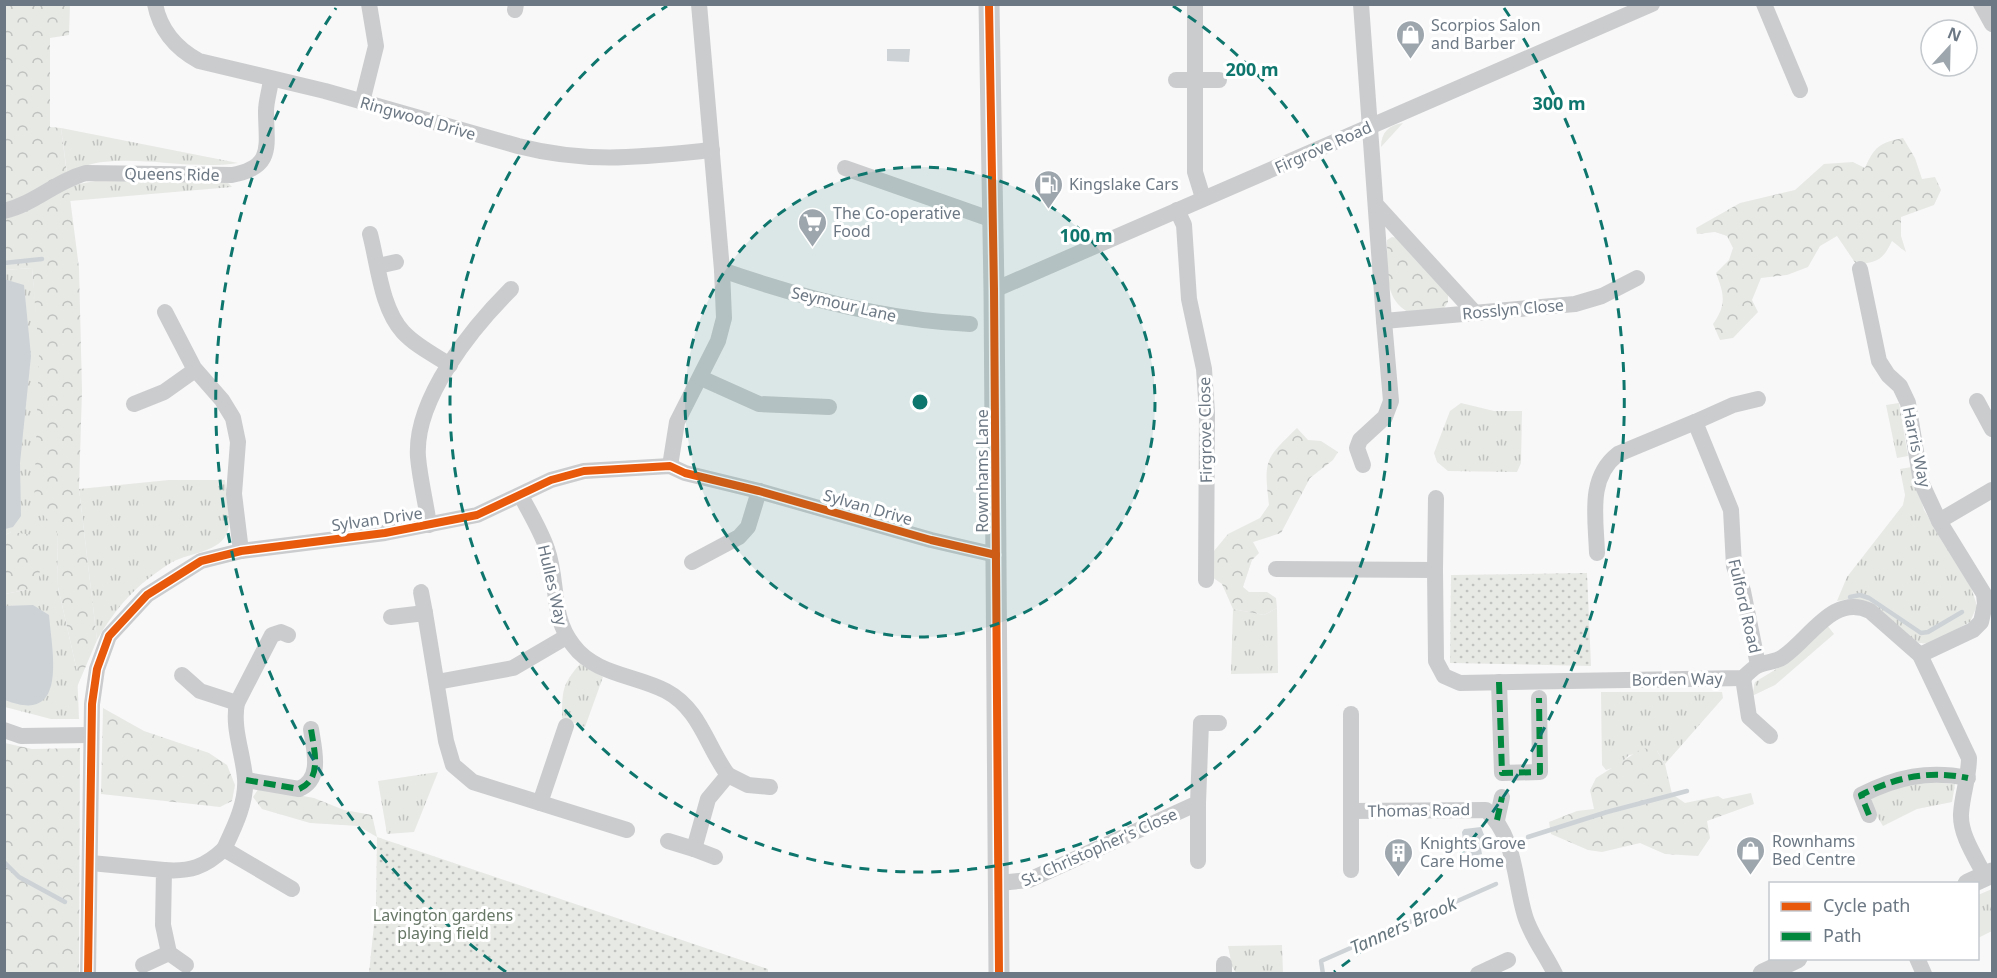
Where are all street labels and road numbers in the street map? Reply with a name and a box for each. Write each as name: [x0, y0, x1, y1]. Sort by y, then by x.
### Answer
street label: Ringwood Drive: [358, 91, 478, 145]
street label: Firgrove Road: [1271, 116, 1375, 178]
street label: Queens Ride: [124, 162, 220, 186]
street label: Seymour Lane: [789, 281, 899, 327]
street label: Rosslyn Close: [1461, 294, 1565, 324]
street label: Firgrove Close: [1193, 377, 1217, 483]
street label: Harris Way: [1898, 405, 1936, 490]
street label: Rownhams Lane: [971, 409, 993, 533]
street label: Sylvan Drive: [821, 484, 915, 530]
street label: Sylvan Drive: [330, 502, 424, 536]
street label: Hulles Way: [533, 542, 573, 629]
street label: Fulford Road: [1723, 557, 1767, 655]
street label: Borden Way: [1631, 667, 1724, 691]
street label: Thomas Road: [1367, 798, 1471, 822]
street label: St. Christopher's Close: [1018, 803, 1180, 891]

